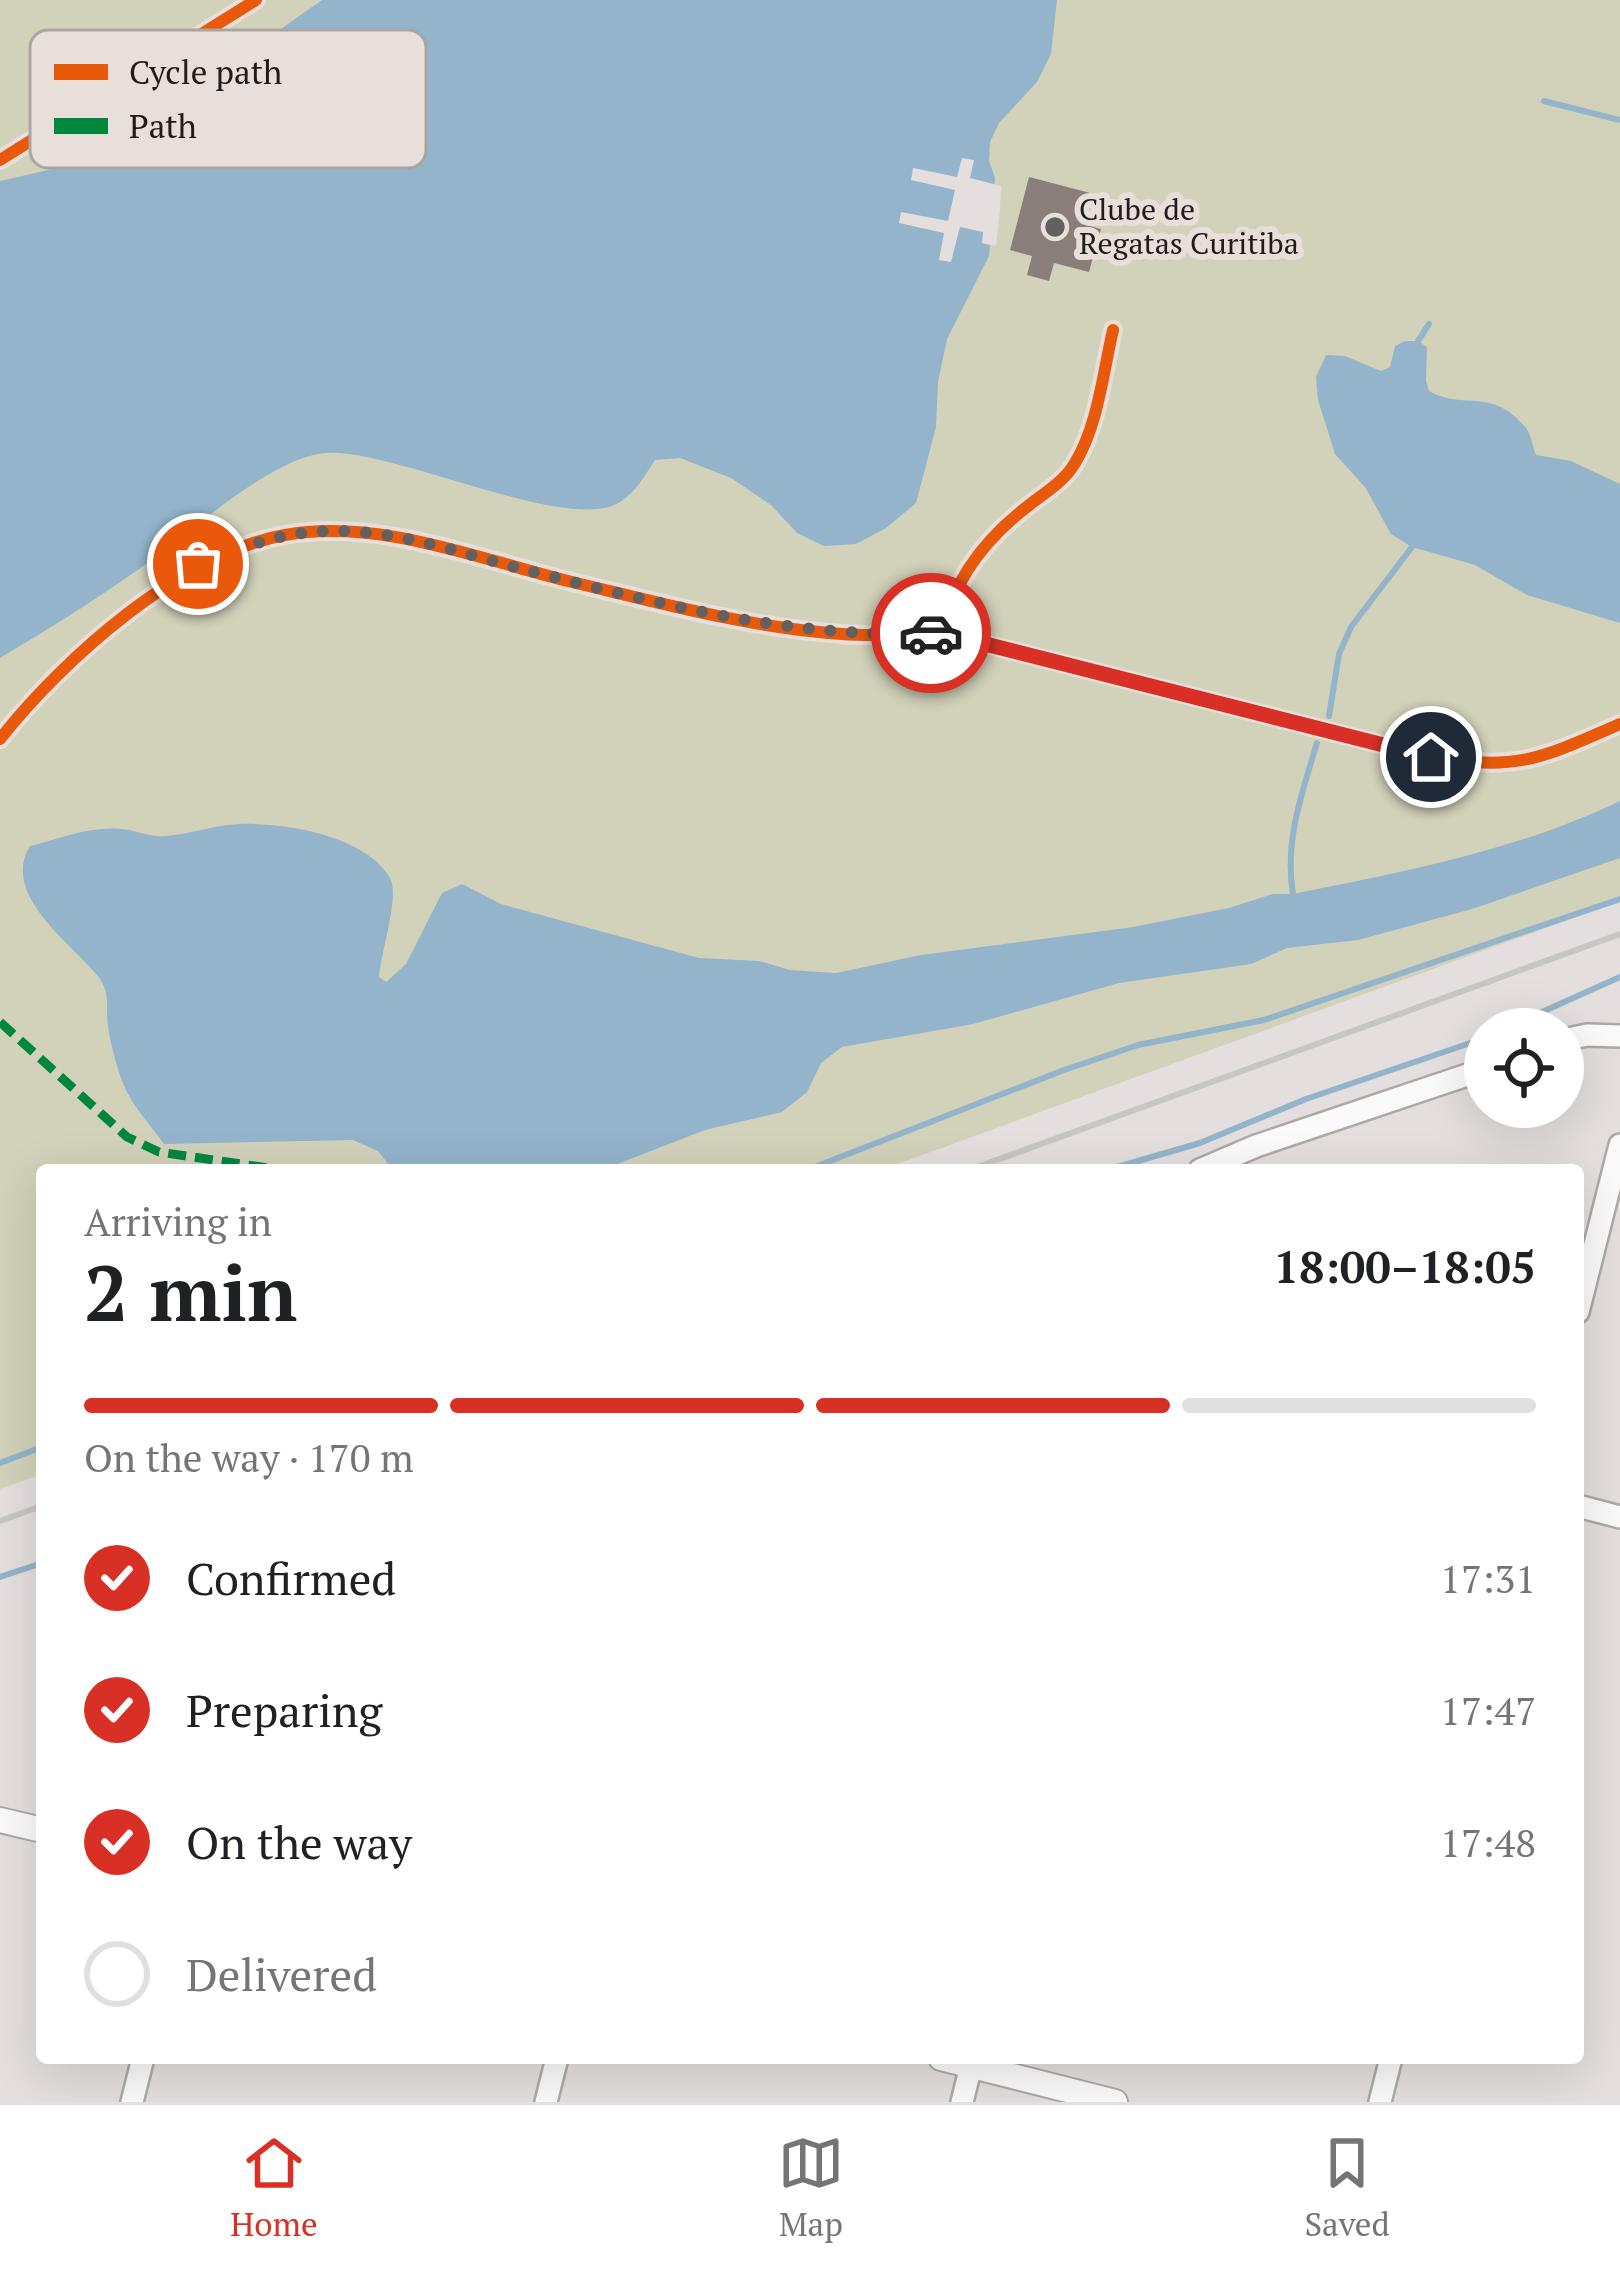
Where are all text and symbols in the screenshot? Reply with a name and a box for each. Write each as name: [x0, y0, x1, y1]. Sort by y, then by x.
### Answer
legend: [30, 30, 426, 168]
text: Cycle path: [129, 50, 282, 93]
text: Path: [129, 104, 197, 147]
place label: Clube de Regatas Curitiba: [1079, 189, 1299, 263]
marker: Clube de Regatas Curitiba: [1042, 214, 1068, 240]
pin: [147, 513, 249, 615]
icon: bag: [165, 531, 231, 597]
courier: [871, 573, 991, 693]
icon: car: [898, 600, 964, 666]
pin: [1380, 706, 1482, 808]
icon: home: [1398, 724, 1464, 790]
map controls: [1464, 1008, 1584, 1128]
button: locate: [1464, 1008, 1584, 1128]
text: Arriving in: [84, 1195, 272, 1247]
text: 18:00–18:05: [1274, 1236, 1536, 1296]
text: 2 min: [84, 1240, 297, 1343]
text: On the way · 170 m: [84, 1431, 414, 1483]
icon: check: [84, 1545, 150, 1611]
text: Confirmed: [186, 1548, 396, 1608]
text: 17:31: [1440, 1552, 1536, 1604]
icon: check: [84, 1677, 150, 1743]
text: Preparing: [186, 1680, 382, 1740]
text: 17:47: [1440, 1684, 1536, 1736]
icon: check: [84, 1809, 150, 1875]
text: On the way: [186, 1812, 412, 1872]
text: 17:48: [1440, 1816, 1536, 1868]
text: Delivered: [186, 1944, 377, 2004]
tab: Home: [230, 2130, 318, 2245]
tab: Map: [778, 2130, 844, 2245]
tab: Saved: [1304, 2130, 1390, 2245]

